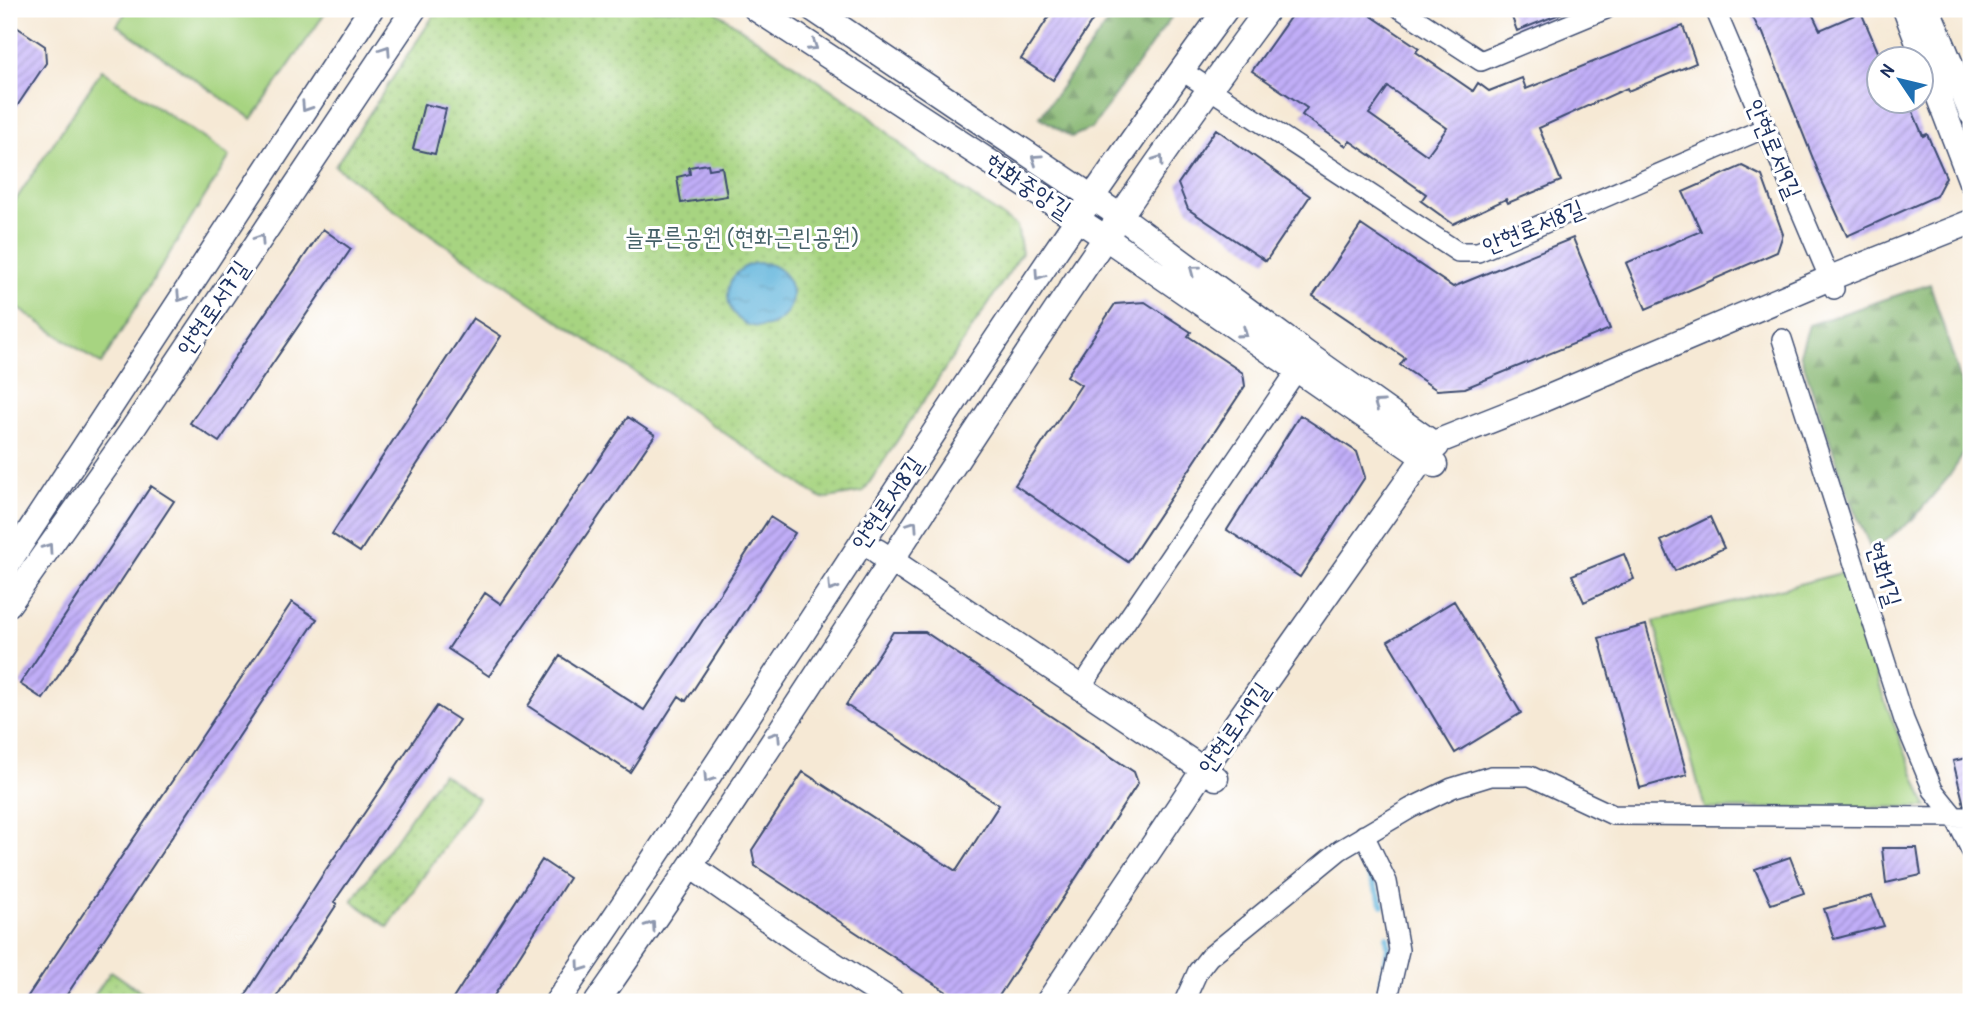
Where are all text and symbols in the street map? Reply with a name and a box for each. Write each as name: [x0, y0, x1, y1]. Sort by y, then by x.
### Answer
one-way arrow: [805, 38, 818, 50]
one-way arrow: [378, 45, 390, 58]
north arrow: [1864, 46, 1934, 116]
text: N: [1873, 59, 1900, 82]
street label: 안현로서9길: [1740, 94, 1810, 203]
one-way arrow: [301, 99, 314, 112]
street label: 현화중앙길: [979, 145, 1078, 225]
one-way arrow: [1031, 155, 1044, 167]
one-way arrow: [1151, 155, 1163, 168]
street label: 안현로서8길: [1477, 191, 1588, 261]
park label: 늘푸른공원 (현화근린공원): [625, 220, 859, 252]
one-way arrow: [251, 234, 264, 247]
street label: 안현로서7길: [169, 254, 256, 361]
one-way arrow: [1189, 266, 1202, 279]
one-way arrow: [1035, 267, 1048, 280]
one-way arrow: [177, 289, 189, 302]
one-way arrow: [1235, 325, 1248, 337]
one-way arrow: [1373, 400, 1386, 412]
street label: 안현로서8길: [843, 449, 929, 556]
one-way arrow: [905, 520, 917, 533]
street label: 현화1길: [1860, 537, 1910, 610]
one-way arrow: [40, 543, 52, 556]
one-way arrow: [827, 579, 840, 592]
street label: 안현로서9길: [1190, 675, 1277, 780]
one-way arrow: [768, 731, 781, 744]
one-way arrow: [704, 770, 717, 783]
one-way arrow: [643, 921, 655, 934]
one-way arrow: [577, 959, 589, 972]

